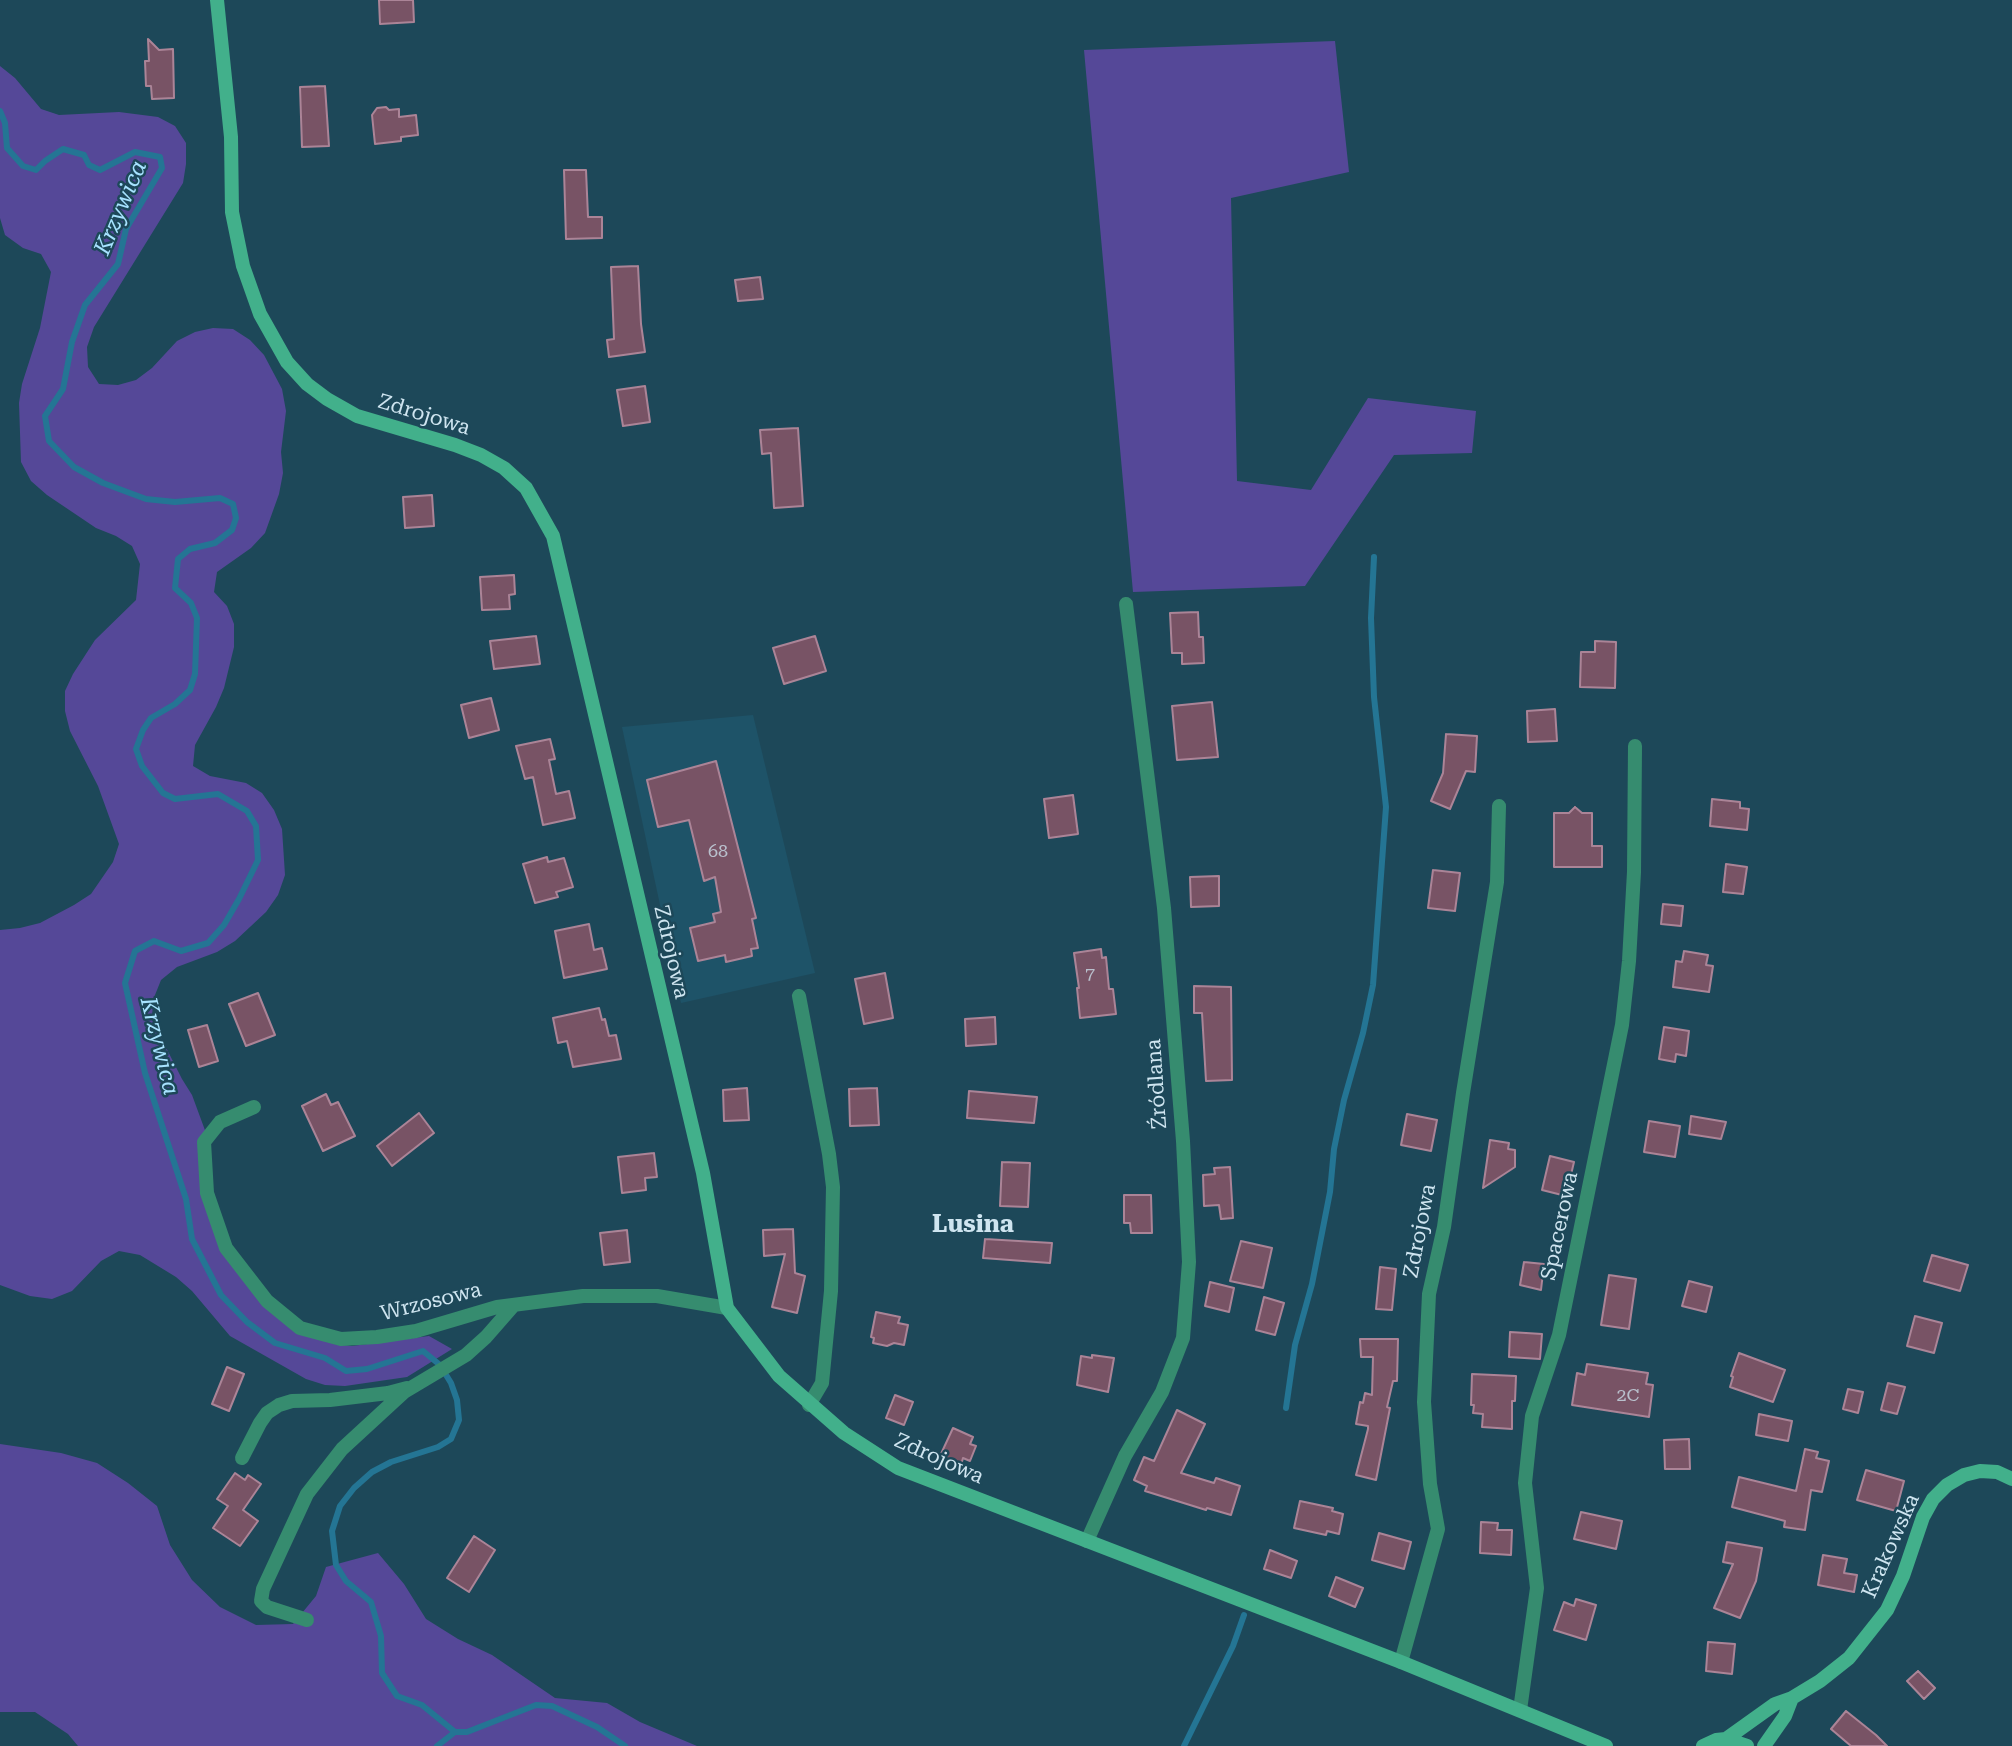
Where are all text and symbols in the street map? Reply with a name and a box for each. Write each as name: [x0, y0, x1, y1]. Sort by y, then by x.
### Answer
water label: Krzywica: [89, 157, 153, 259]
street label: Zdrojowa: [375, 389, 473, 441]
house number: 68: [708, 841, 728, 863]
street label: Zdrojowa: [648, 903, 694, 1001]
house number: 7: [1085, 964, 1095, 986]
water label: Krzywica: [134, 994, 184, 1098]
street label: Źródlana: [1141, 1038, 1173, 1130]
street label: Spacerowa: [1536, 1169, 1584, 1283]
street label: Zdrojowa: [1399, 1182, 1441, 1280]
district label: Lusina: [932, 1211, 1014, 1239]
street label: Wrzosowa: [378, 1277, 484, 1327]
house number: 2C: [1617, 1385, 1639, 1407]
street label: Zdrojowa: [890, 1428, 988, 1490]
street label: Krakowska: [1857, 1490, 1925, 1602]

